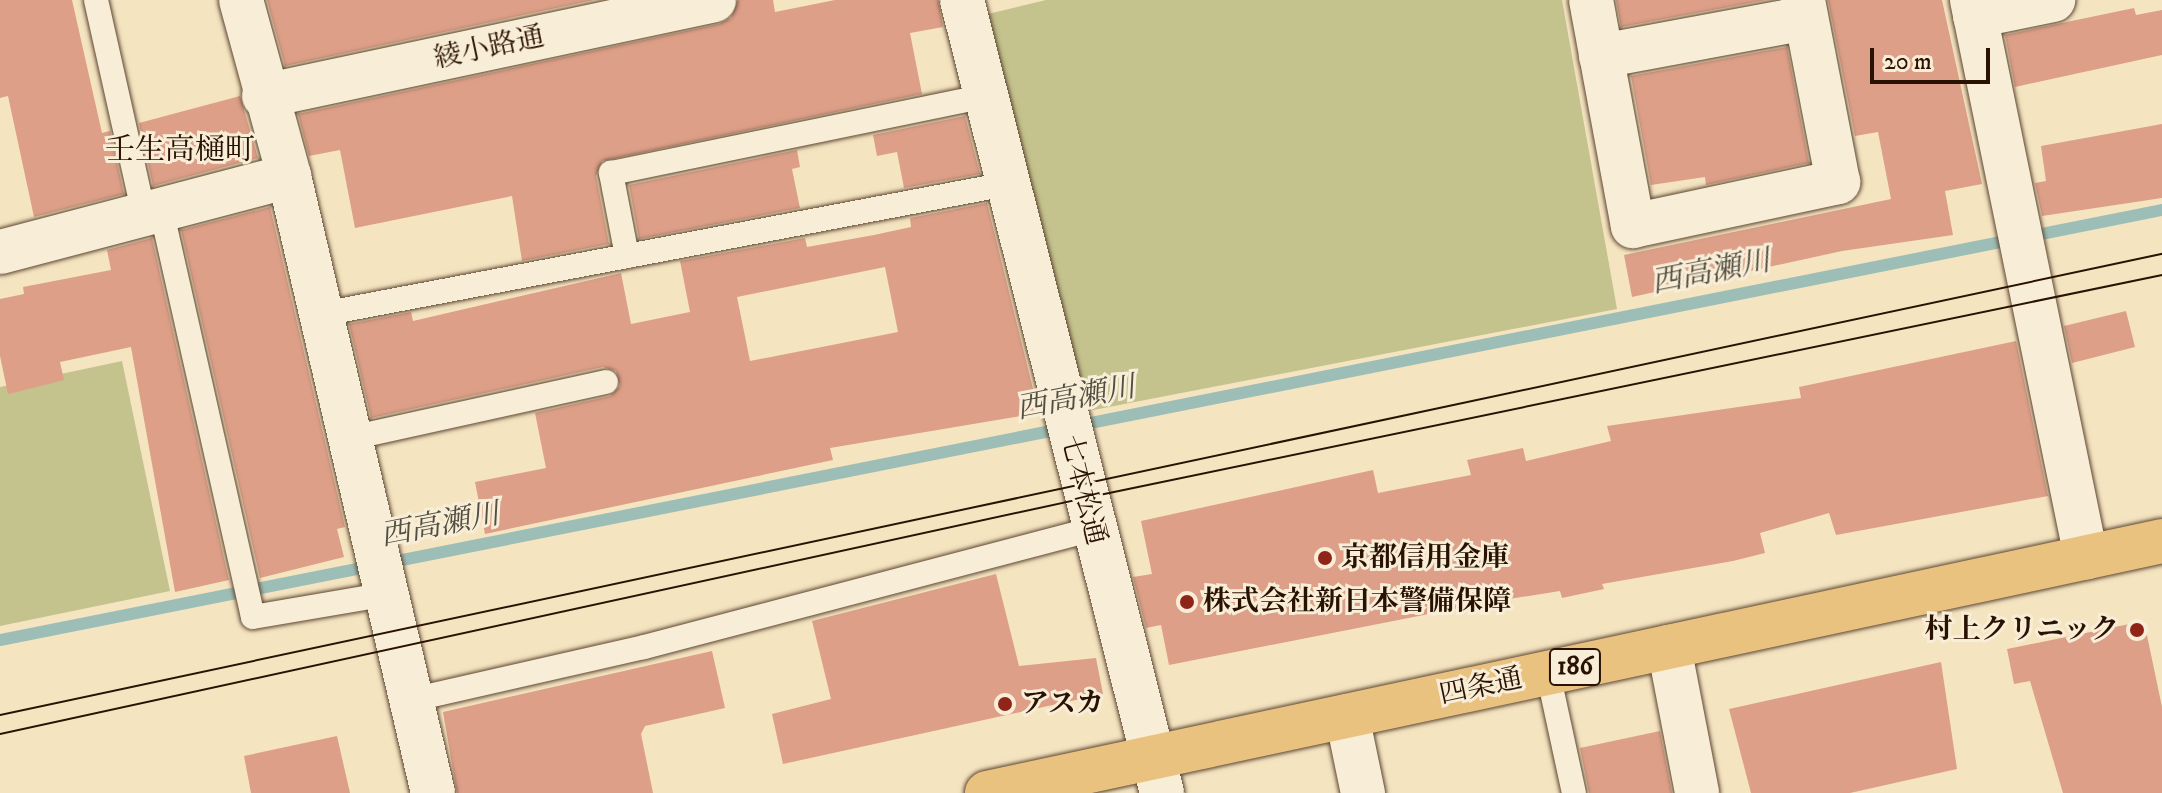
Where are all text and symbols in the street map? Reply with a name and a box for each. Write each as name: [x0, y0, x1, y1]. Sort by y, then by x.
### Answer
street label: 綾小路通: [431, 20, 547, 76]
scale bar: [1874, 32, 1994, 82]
text: 20 m: [1884, 47, 1932, 77]
district label: 壬生高樋町: [105, 133, 255, 169]
water label: 西高瀬川: [1649, 244, 1773, 302]
water label: 西高瀬川: [1014, 370, 1138, 428]
street label: 七本松通: [1053, 432, 1113, 548]
water label: 西高瀬川: [378, 497, 502, 555]
place label: 京都信用金庫: [1341, 541, 1509, 575]
marker: 京都信用金庫: [1316, 549, 1334, 567]
place label: 株式会社新日本警備保障: [1203, 585, 1511, 619]
marker: 株式会社新日本警備保障: [1178, 593, 1196, 611]
place label: 村上クリニック: [1923, 613, 2119, 647]
marker: 村上クリニック: [2126, 619, 2148, 641]
road number: 186: [1547, 645, 1603, 689]
street label: 四条通: [1436, 662, 1526, 712]
place label: アスカ: [1021, 687, 1105, 721]
marker: アスカ: [996, 695, 1014, 713]

